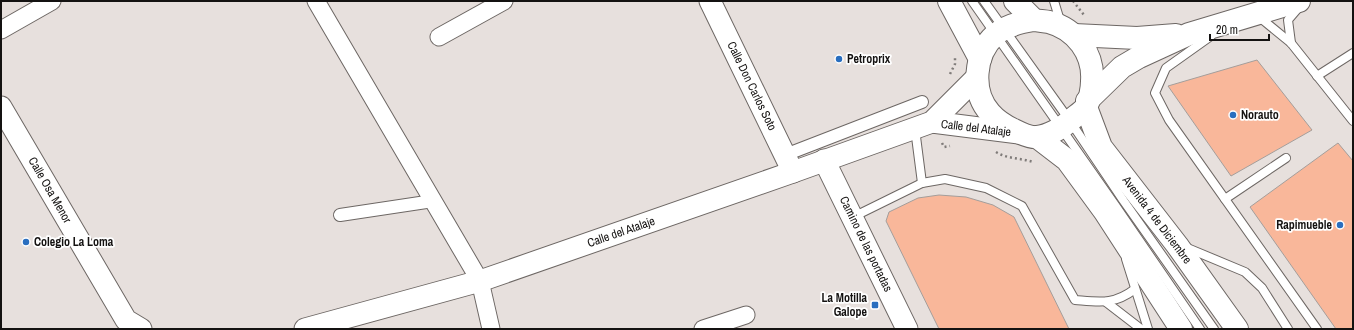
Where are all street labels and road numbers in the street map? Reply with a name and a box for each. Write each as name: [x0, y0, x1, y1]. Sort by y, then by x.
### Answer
street label: Calle Don Carlos Soto: [723, 39, 781, 133]
street label: Calle del Atalaje: [940, 116, 1012, 140]
street label: Calle Osa Menor: [25, 154, 76, 227]
street label: Avenida 4 de Diciembre: [1118, 172, 1195, 267]
street label: Camino de las portadas: [836, 194, 896, 295]
street label: Calle del Atalaje: [585, 213, 657, 251]

